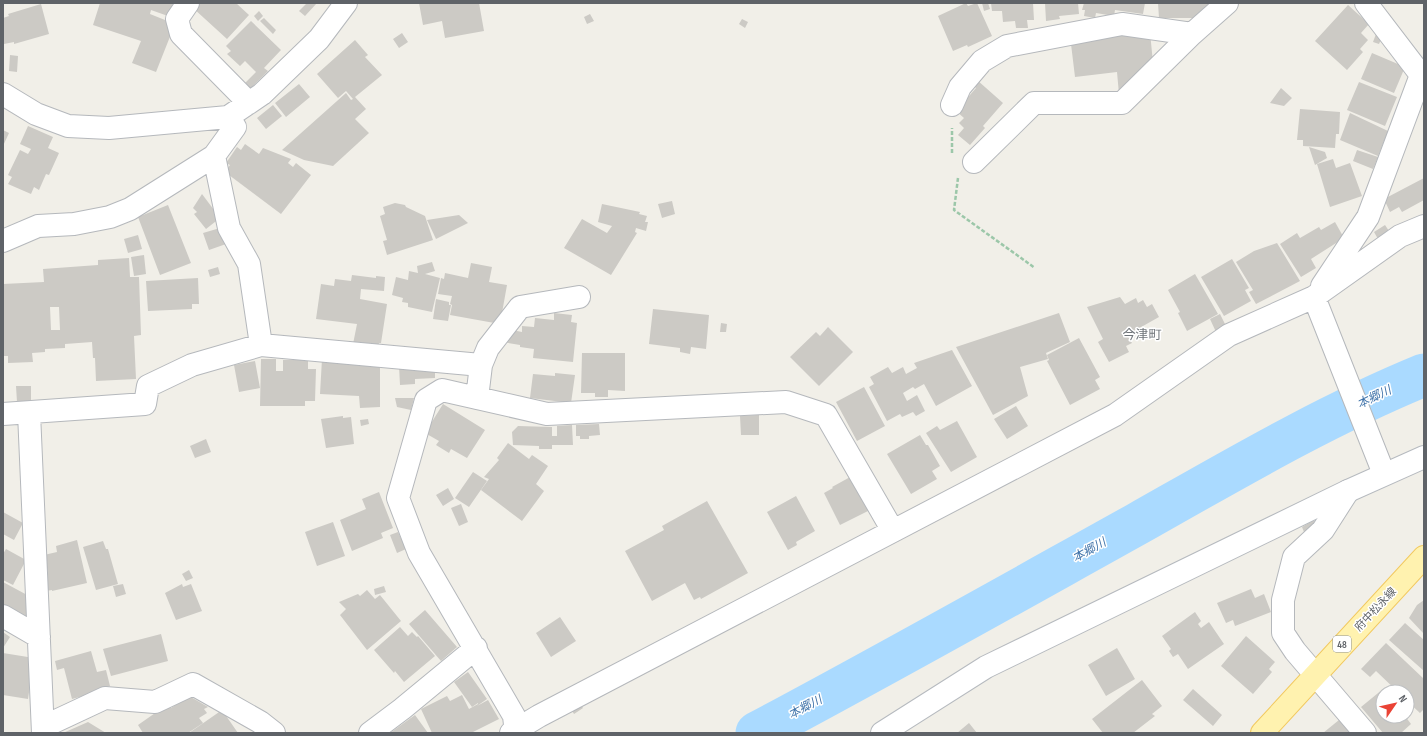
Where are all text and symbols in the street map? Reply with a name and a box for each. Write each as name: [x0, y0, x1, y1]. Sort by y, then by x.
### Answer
district label: 今津町: [1122, 327, 1162, 343]
water label: 本郷川: [1355, 382, 1395, 412]
water label: 本郷川: [1070, 534, 1110, 566]
street label: 府中松永線: [1352, 585, 1399, 634]
road number: 48: [1333, 636, 1351, 652]
north arrow: [1375, 684, 1415, 724]
water label: 本郷川: [786, 691, 826, 723]
text: N: [1396, 693, 1410, 705]

